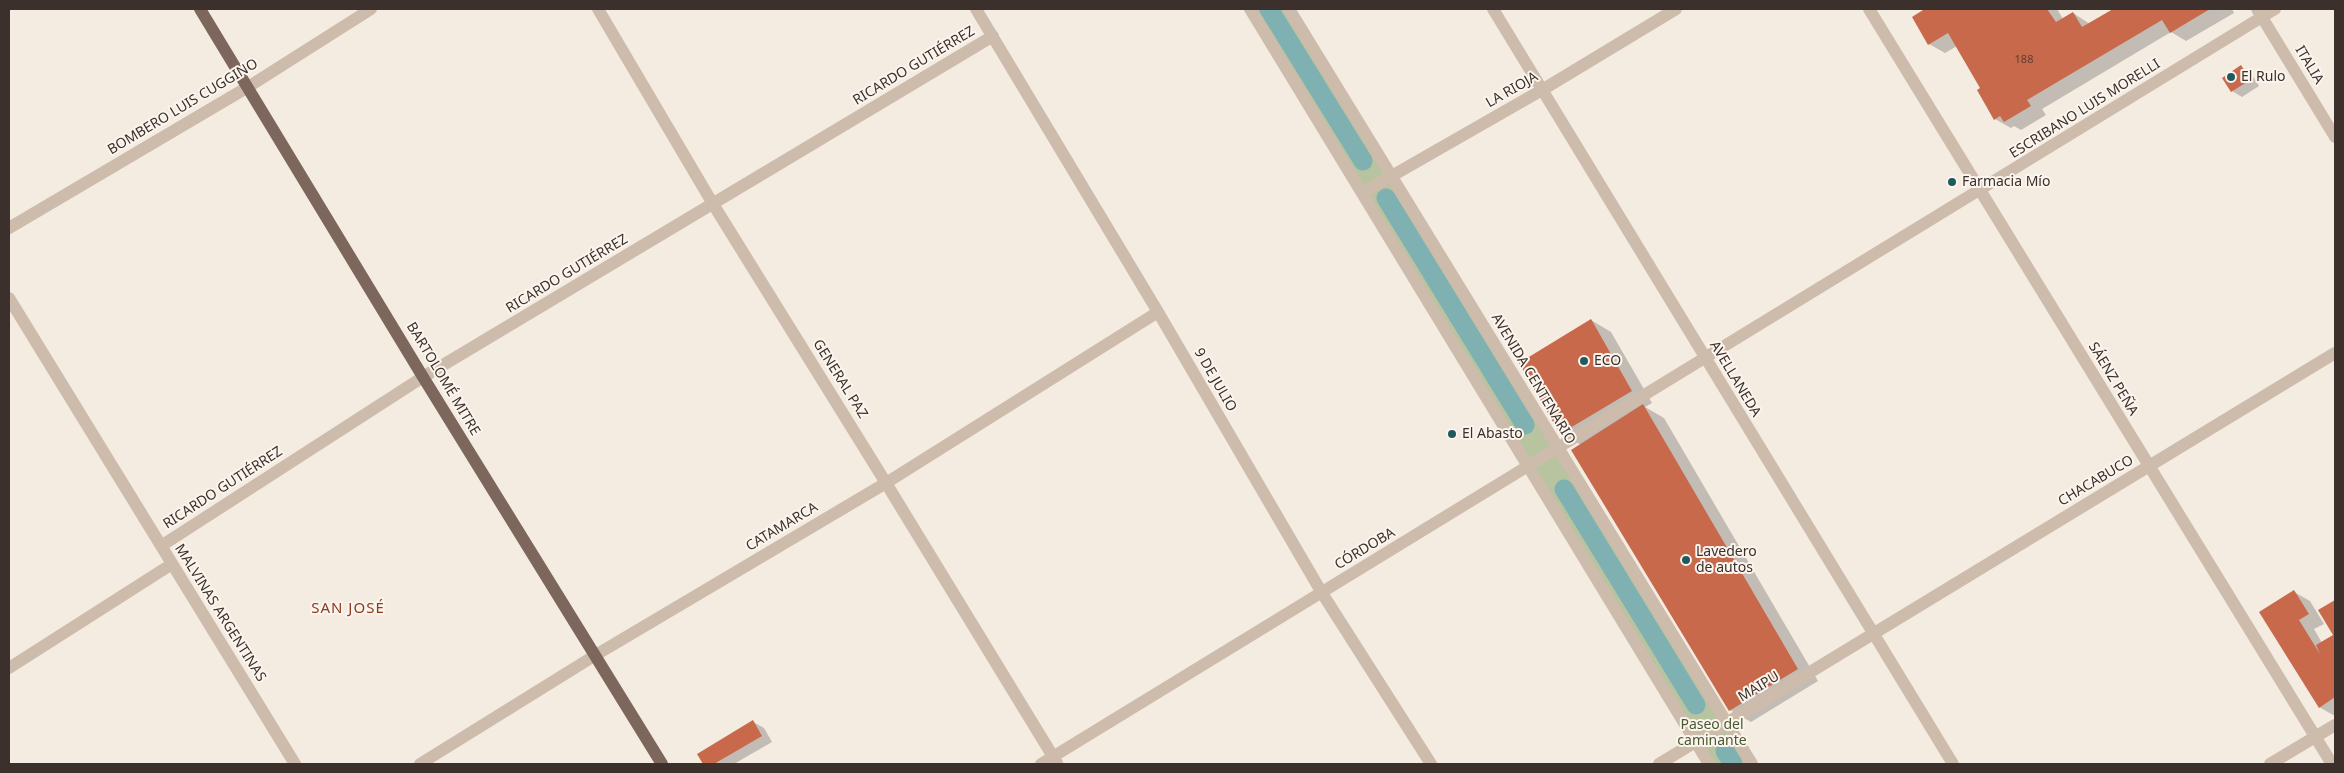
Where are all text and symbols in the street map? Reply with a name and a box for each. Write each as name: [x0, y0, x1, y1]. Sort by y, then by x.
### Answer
street label: RICARDO GUTIÉRREZ: [850, 23, 978, 109]
street label: ITALIA: [2291, 43, 2327, 87]
house number: 188: [2015, 53, 2033, 67]
street label: BOMBERO LUIS CUGGINO: [105, 55, 261, 159]
street label: ESCRIBANO LUIS MORELLI: [2007, 56, 2163, 162]
street label: LA RIOJA: [1483, 68, 1541, 112]
place label: El Rulo: [2241, 69, 2285, 85]
marker: El Rulo: [2225, 71, 2237, 83]
place label: Farmacia Mío: [1962, 174, 2050, 190]
marker: Farmacia Mío: [1946, 176, 1958, 188]
street label: RICARDO GUTIÉRREZ: [503, 231, 631, 317]
street label: AVENIDA CENTENARIO: [1487, 311, 1579, 447]
street label: BARTOLOMÉ MITRE: [403, 319, 483, 439]
street label: GENERAL PAZ: [809, 336, 871, 422]
street label: AVELLANEDA: [1706, 338, 1764, 420]
street label: SÁENZ PEÑA: [2085, 339, 2141, 419]
street label: 9 DE JULIO: [1190, 345, 1240, 415]
place label: ECO: [1594, 353, 1621, 369]
marker: ECO: [1578, 355, 1590, 367]
place label: El Abasto: [1462, 426, 1523, 442]
marker: El Abasto: [1446, 428, 1458, 440]
street label: RICARDO GUTIÉRREZ: [160, 443, 286, 533]
street label: CHACABUCO: [2055, 452, 2137, 510]
street label: CATAMARCA: [743, 499, 821, 555]
street label: CÓRDOBA: [1332, 524, 1398, 574]
street label: MALVINAS ARGENTINAS: [171, 541, 269, 685]
place label: Lavedero de autos: [1696, 544, 1757, 576]
marker: Lavedero de autos: [1680, 554, 1692, 566]
district label: SAN JOSÉ: [310, 600, 386, 618]
street label: MAIPU: [1735, 668, 1783, 706]
park label: Paseo del caminante: [1677, 717, 1747, 750]

